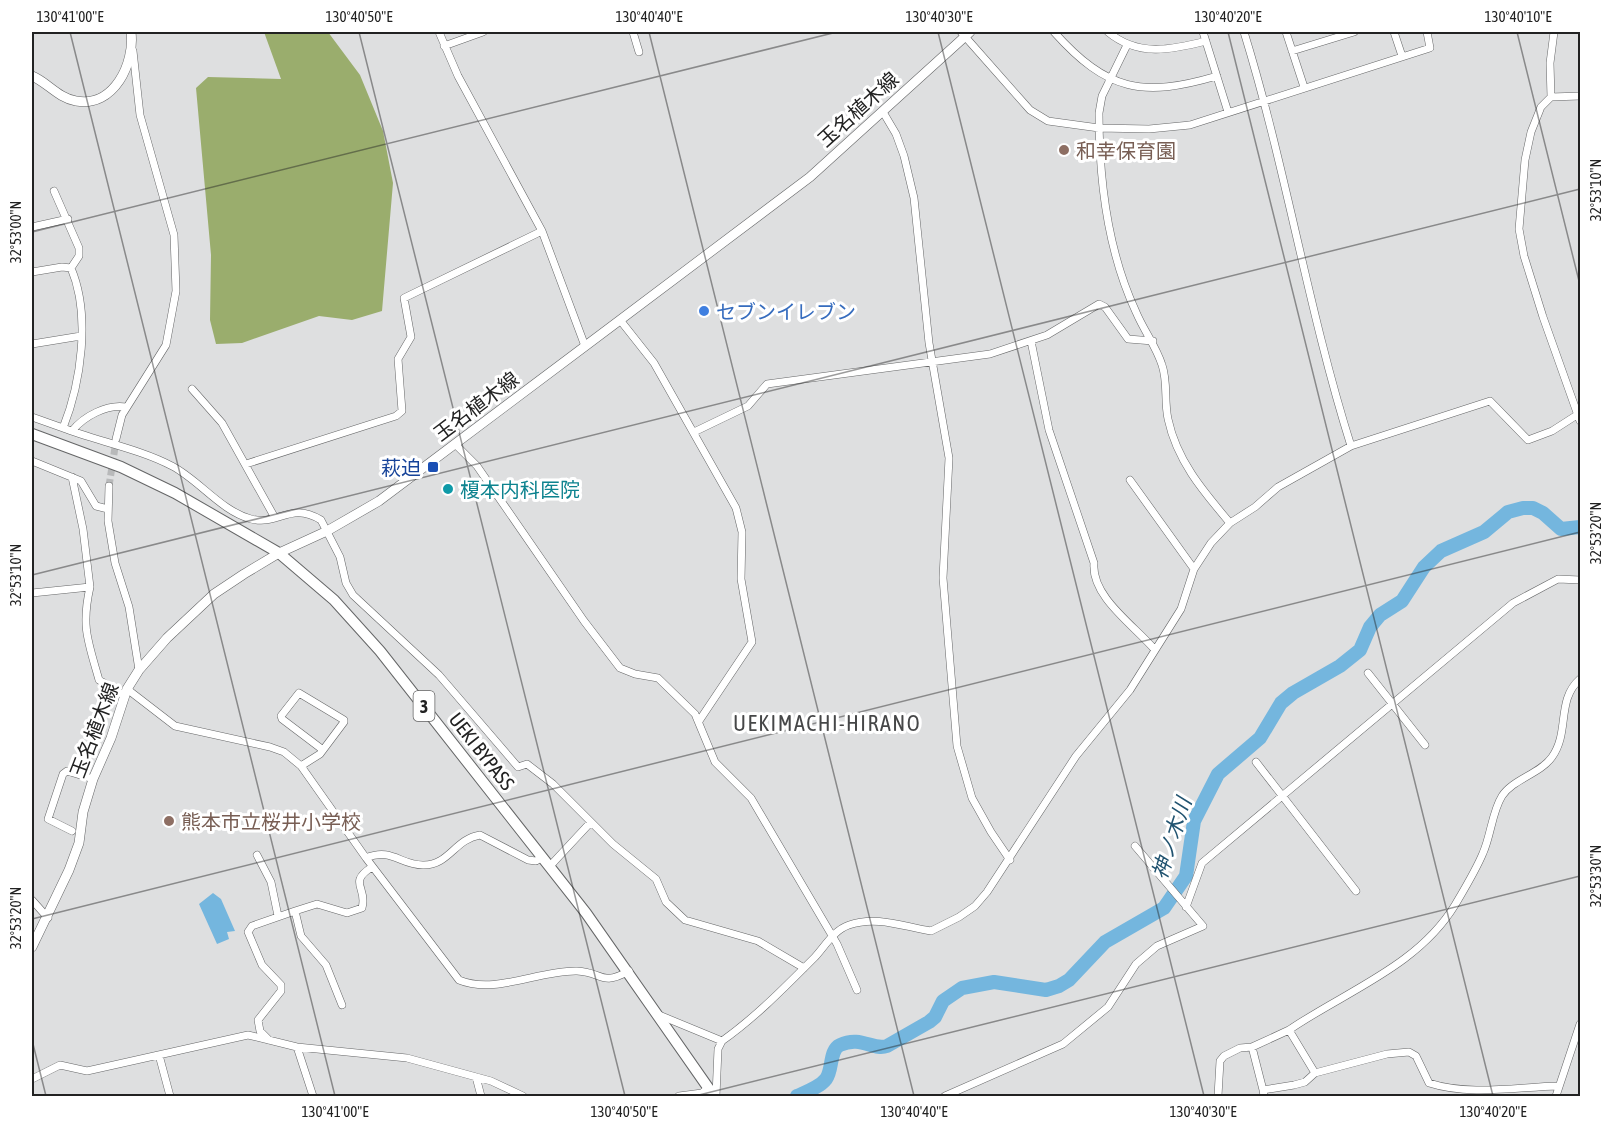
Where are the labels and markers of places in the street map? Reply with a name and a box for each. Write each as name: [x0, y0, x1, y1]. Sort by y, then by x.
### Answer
place label: 和幸保育園: [1076, 139, 1176, 162]
marker: 和幸保育園: [1057, 143, 1071, 157]
place label: セブンイレブン: [716, 300, 856, 323]
marker: セブンイレブン: [697, 304, 711, 318]
place label: 萩迫: [381, 456, 421, 479]
marker: 萩迫: [426, 460, 440, 474]
place label: 榎本内科医院: [460, 478, 580, 501]
marker: 榎本内科医院: [441, 482, 455, 496]
place label: 熊本市立桜井小学校: [181, 810, 361, 833]
marker: 熊本市立桜井小学校: [162, 814, 176, 828]

